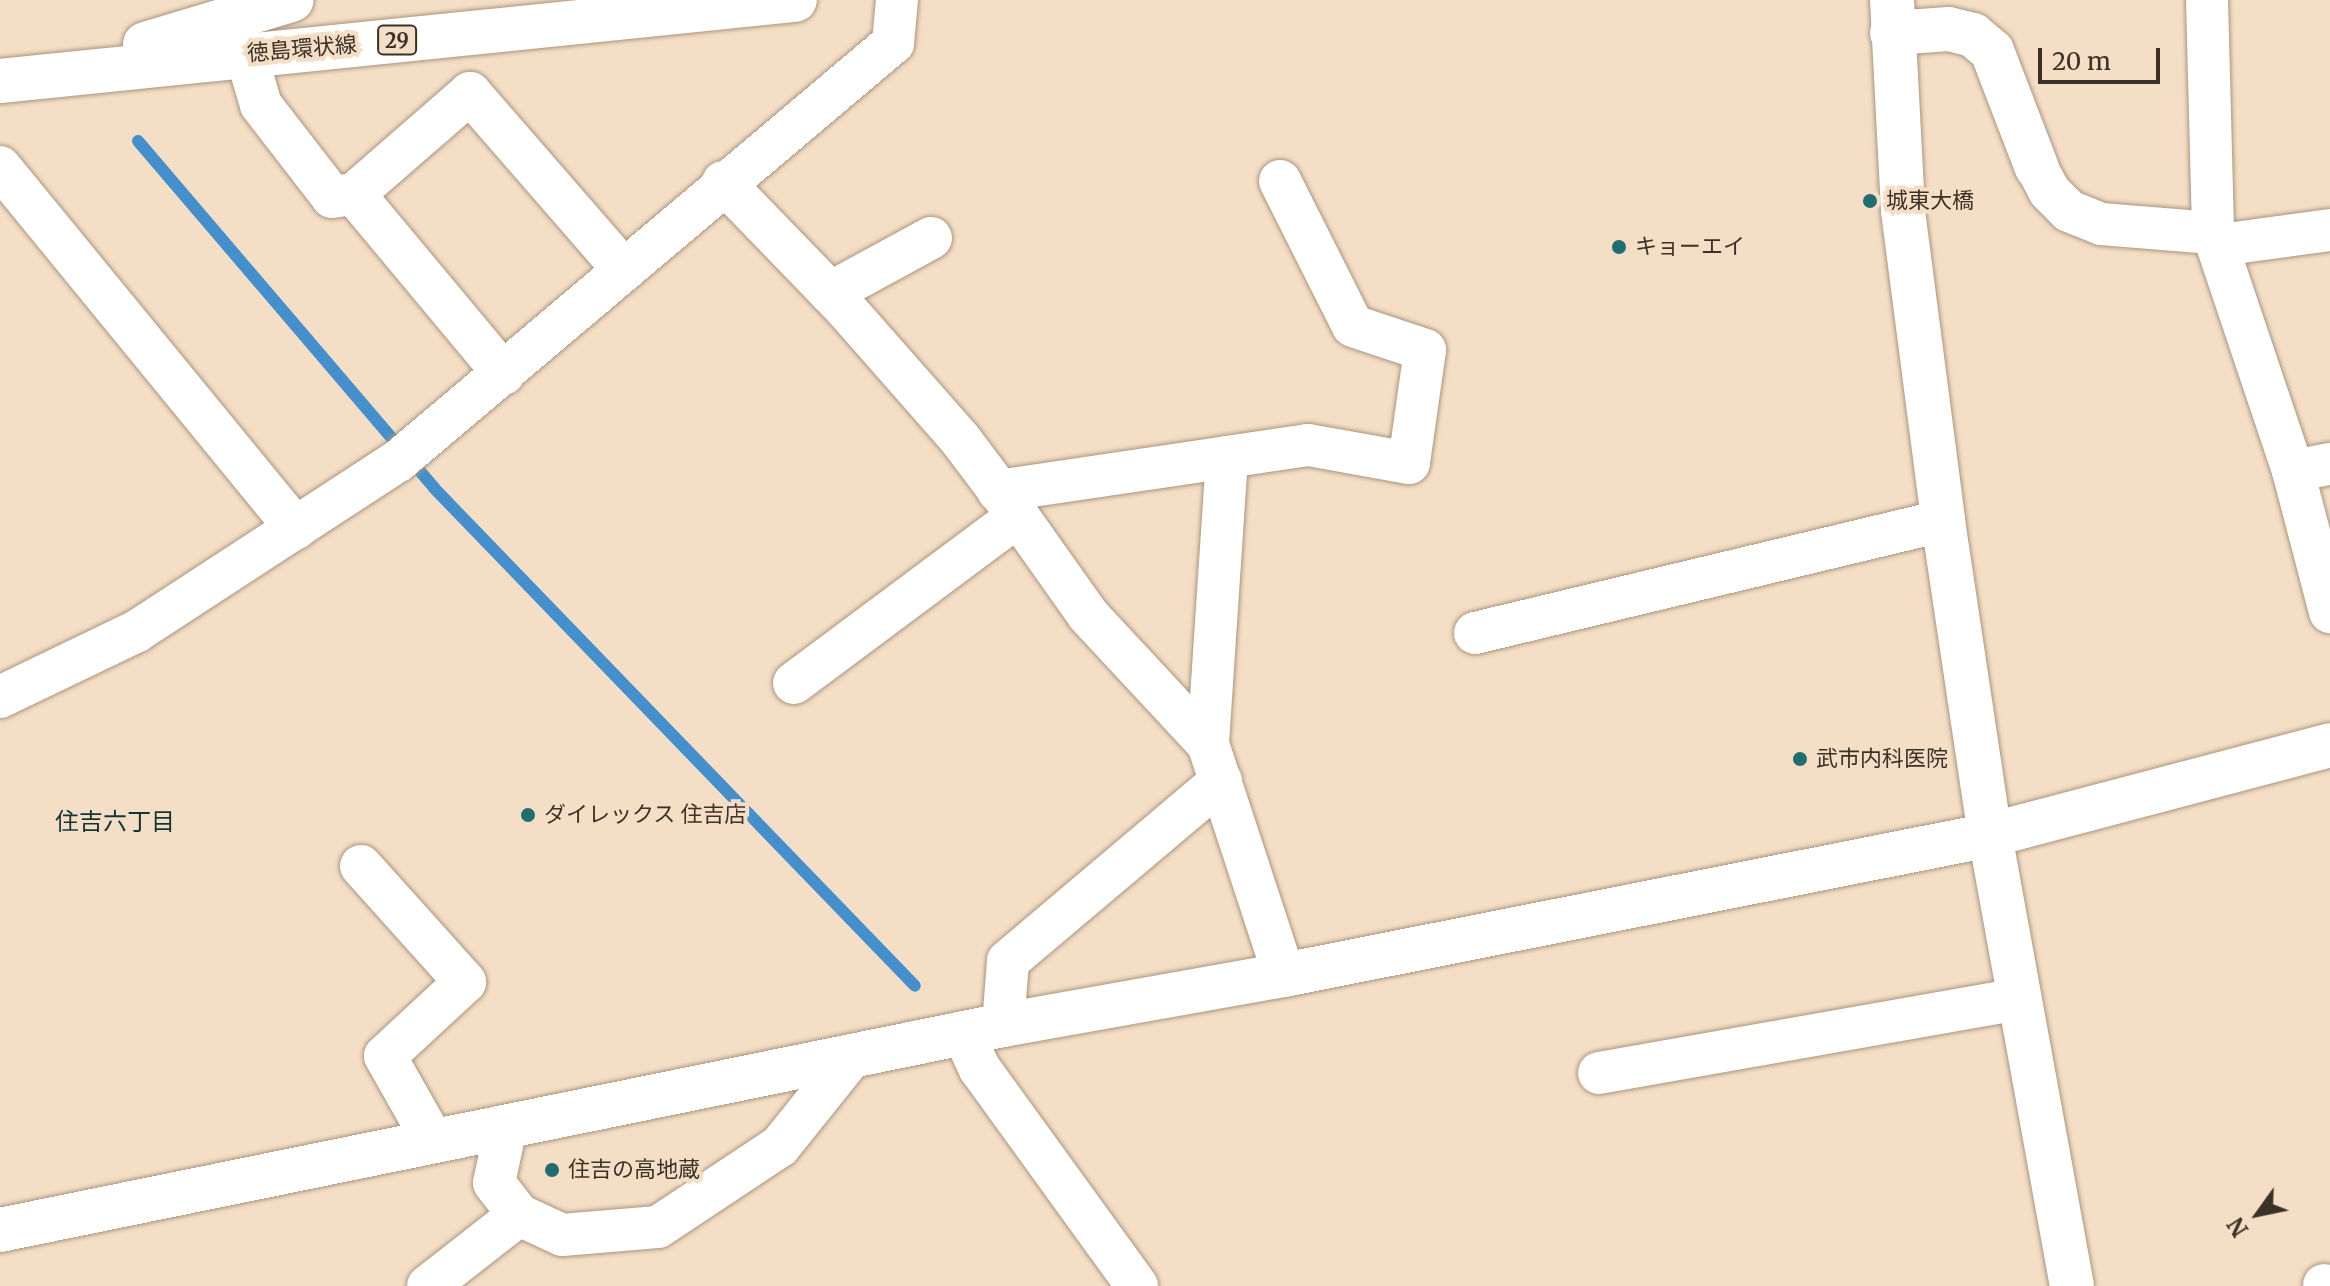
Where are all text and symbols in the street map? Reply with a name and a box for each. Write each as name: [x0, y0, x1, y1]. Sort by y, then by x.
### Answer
road number: 29: [377, 24, 417, 56]
street label: 徳島環状線: [246, 31, 358, 67]
scale bar: [2042, 32, 2164, 82]
text: 20 m: [2052, 46, 2111, 77]
place label: 城東大橋: [1886, 188, 1974, 214]
marker: 城東大橋: [1861, 192, 1879, 210]
place label: キョーエイ: [1635, 234, 1745, 260]
marker: キョーエイ: [1610, 238, 1628, 256]
place label: 武市内科医院: [1816, 746, 1948, 772]
marker: 武市内科医院: [1791, 750, 1809, 768]
place label: ダイレックス 住吉店: [544, 802, 747, 828]
marker: ダイレックス 住吉店: [519, 806, 537, 824]
district label: 住吉六丁目: [55, 808, 175, 836]
place label: 住吉の高地蔵: [568, 1157, 700, 1183]
marker: 住吉の高地蔵: [543, 1161, 561, 1179]
north arrow: [2218, 1174, 2298, 1254]
text: N: [2221, 1212, 2254, 1242]

